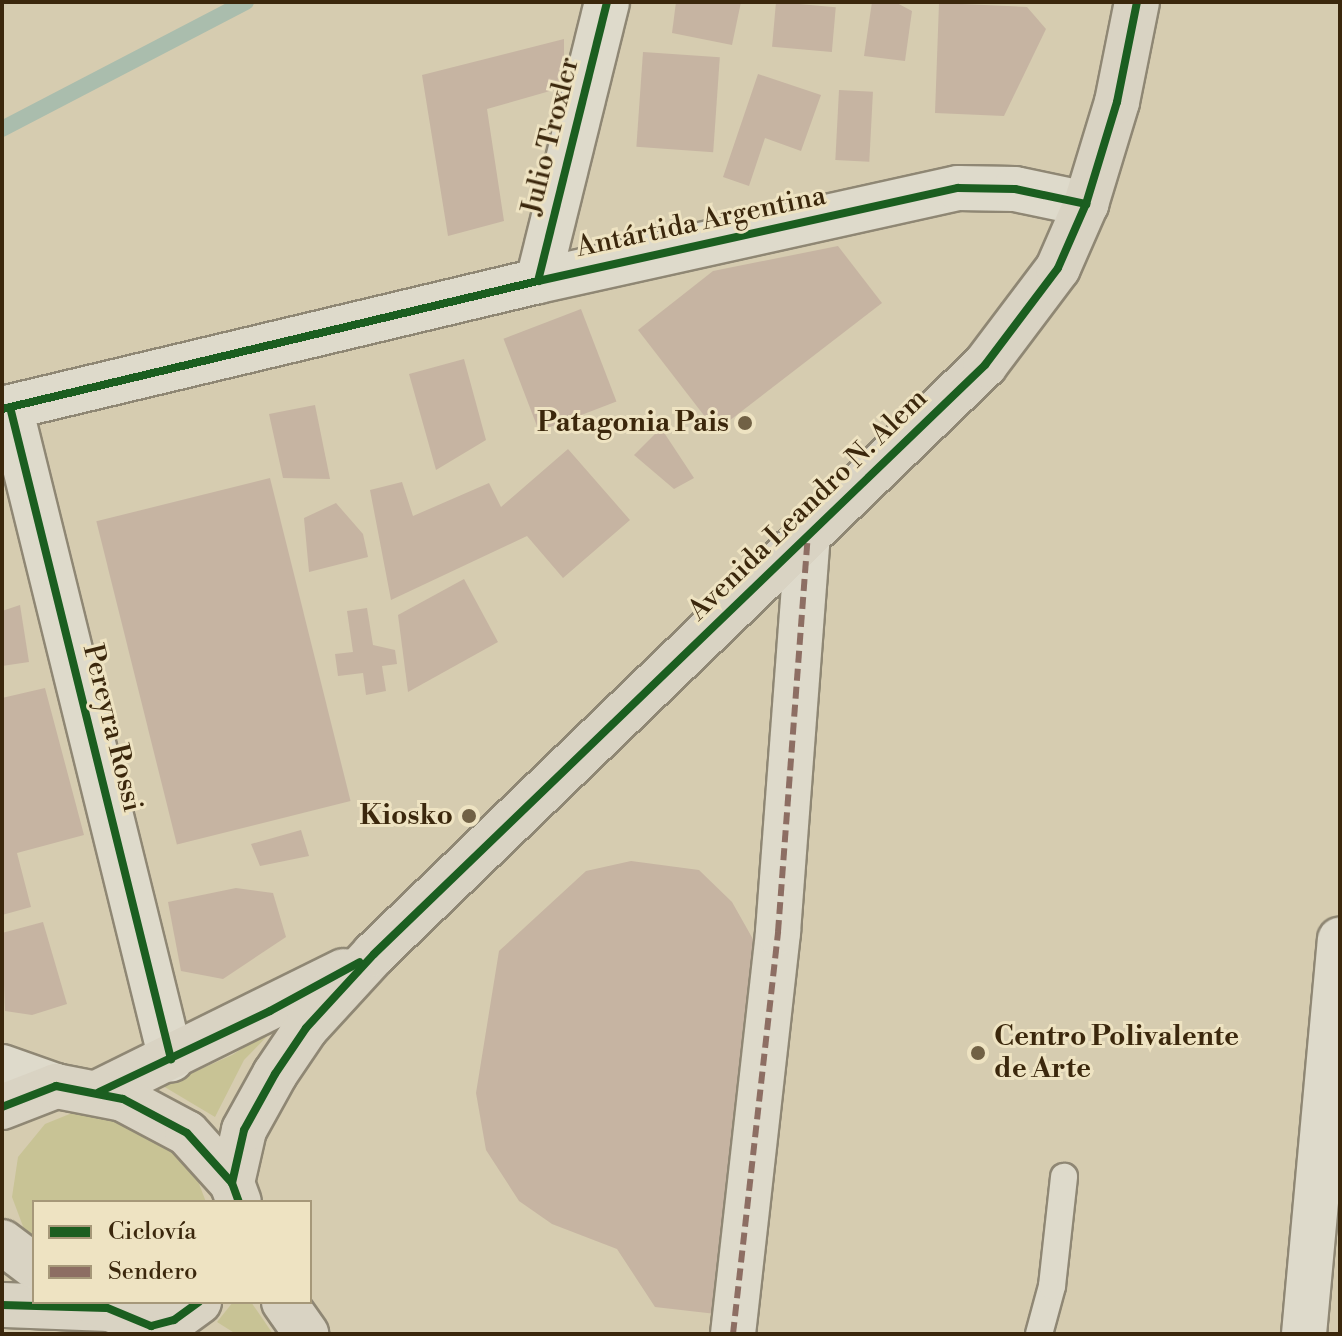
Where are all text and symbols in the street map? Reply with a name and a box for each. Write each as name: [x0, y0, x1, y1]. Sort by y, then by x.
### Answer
street label: Julio Troxler: [515, 54, 587, 218]
street label: Antártida Argentina: [573, 179, 829, 265]
street label: Avenida Leandro N. Alem: [681, 382, 935, 628]
place label: Patagonia Pais: [537, 406, 729, 440]
marker: Patagonia Pais: [736, 414, 754, 432]
street label: Pereyra Rossi: [75, 641, 149, 815]
place label: Kiosko: [359, 799, 453, 833]
marker: Kiosko: [460, 807, 478, 825]
place label: Centro Polivalente de Arte: [994, 1020, 1239, 1086]
marker: Centro Polivalente de Arte: [969, 1044, 987, 1062]
legend: [32, 1200, 312, 1304]
text: Ciclovía: [108, 1217, 196, 1247]
text: Sendero: [108, 1257, 198, 1287]

